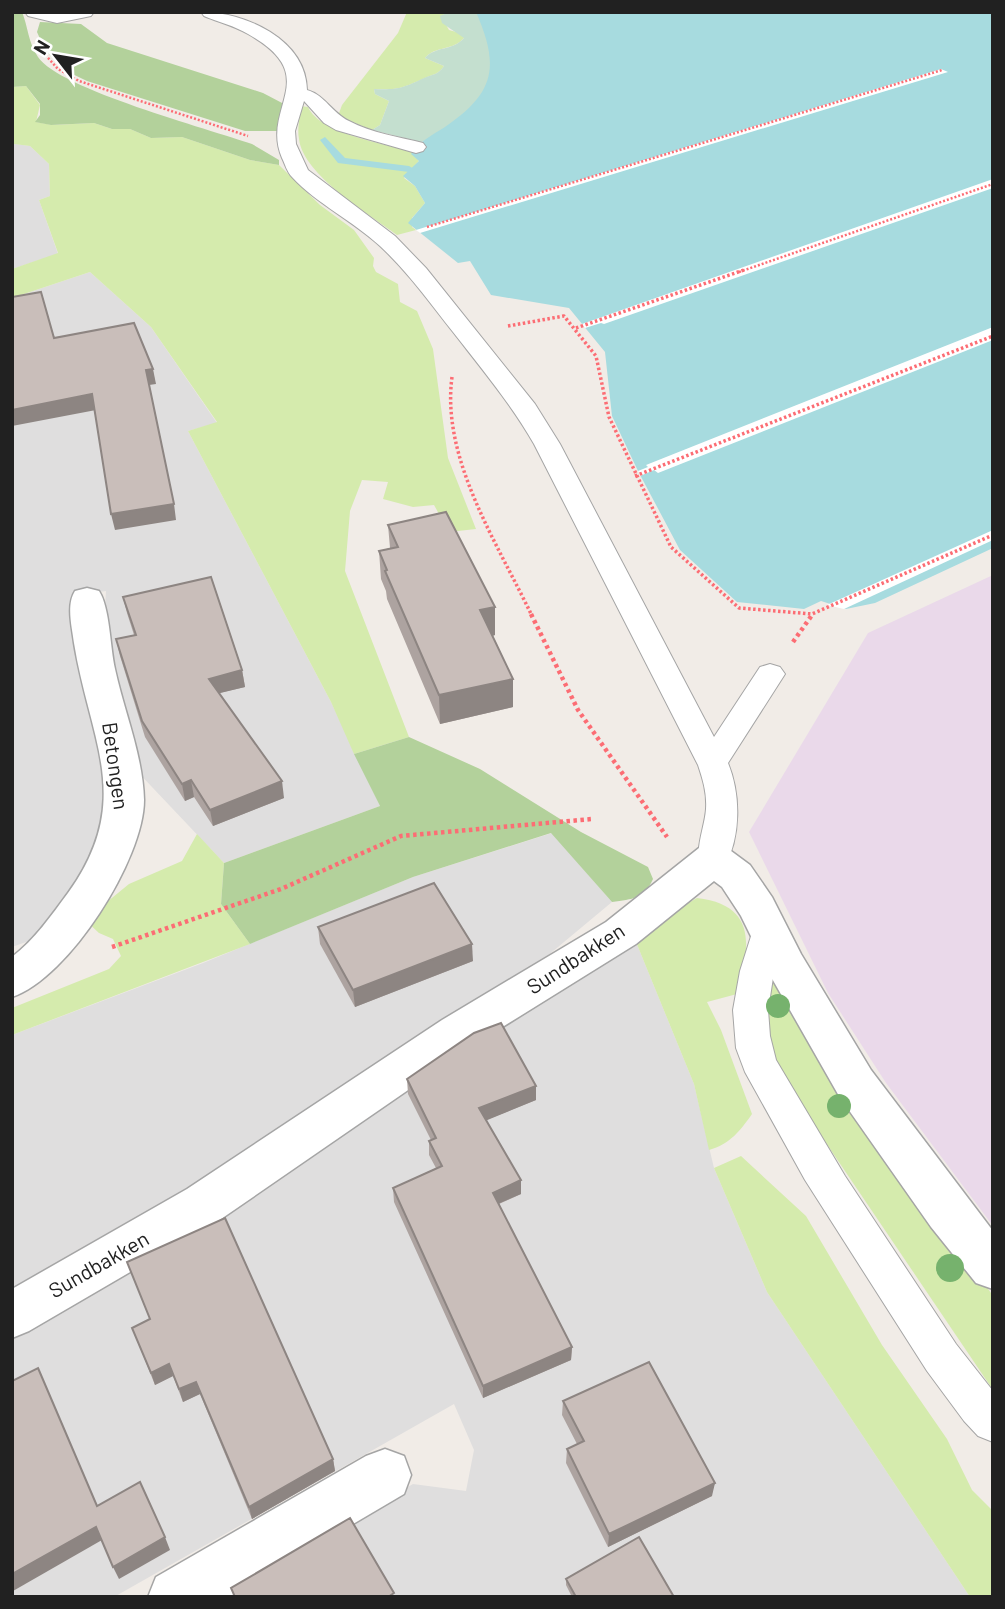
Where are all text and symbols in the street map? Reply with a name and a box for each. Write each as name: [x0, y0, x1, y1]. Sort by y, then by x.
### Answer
north arrow: [21, 21, 91, 91]
text: N: [28, 36, 54, 58]
street label: Betongen: [98, 720, 135, 811]
street label: Sundbakken: [522, 917, 629, 999]
street label: Sundbakken: [44, 1225, 153, 1302]

